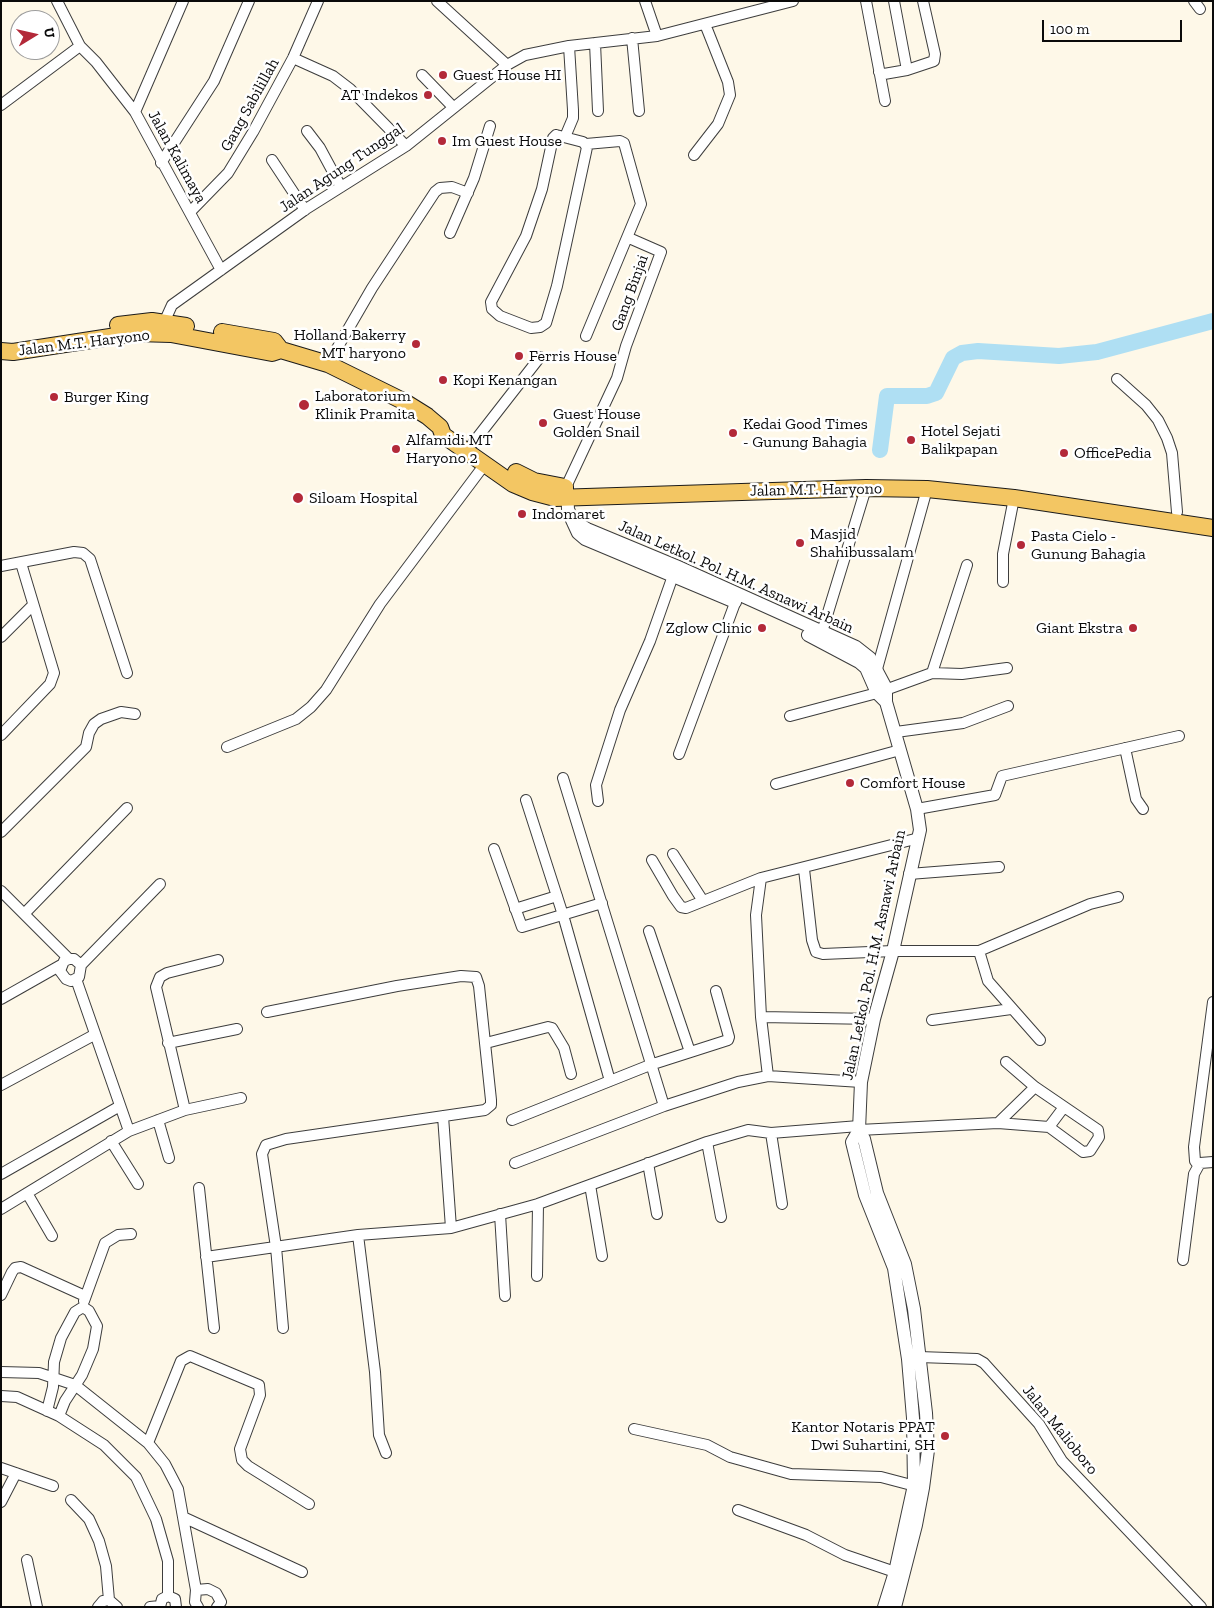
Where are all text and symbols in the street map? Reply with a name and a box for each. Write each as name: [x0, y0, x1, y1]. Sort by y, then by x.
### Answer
north arrow: [10, 10, 60, 60]
scale bar: [1044, 10, 1184, 42]
text: 100 m: [1050, 20, 1089, 38]
text: U: [40, 26, 59, 39]
street label: Gang Sabilillah: [216, 55, 284, 155]
place label: Guest House HI: [453, 65, 561, 85]
marker: Guest House HI: [437, 69, 449, 81]
place label: AT Indekos: [341, 85, 418, 105]
marker: AT Indekos: [422, 89, 434, 101]
street label: Jalan Kalimaya: [144, 107, 210, 207]
street label: Jalan Agung Tunggal: [276, 119, 408, 217]
place label: Im Guest House: [452, 131, 562, 151]
marker: Im Guest House: [436, 135, 448, 147]
street label: Gang Binjai: [607, 252, 653, 334]
street label: Jalan M.T. Haryono: [17, 325, 151, 361]
place label: Holland Bakerry MT haryono: [294, 325, 406, 363]
marker: Holland Bakerry MT haryono: [410, 338, 422, 350]
place label: Ferris House: [529, 346, 617, 366]
marker: Ferris House: [513, 350, 525, 362]
place label: Kopi Kenangan: [453, 370, 557, 390]
marker: Kopi Kenangan: [437, 374, 449, 386]
place label: Laboratorium Klinik Pramita: [315, 386, 415, 424]
place label: Burger King: [64, 387, 149, 407]
marker: Burger King: [48, 391, 60, 403]
marker: Laboratorium Klinik Pramita: [297, 398, 311, 412]
place label: Guest House Golden Snail: [553, 404, 641, 442]
place label: Kedai Good Times - Gunung Bahagia: [743, 414, 868, 452]
marker: Guest House Golden Snail: [537, 417, 549, 429]
place label: Hotel Sejati Balikpapan: [921, 421, 1000, 459]
marker: Kedai Good Times - Gunung Bahagia: [727, 427, 739, 439]
place label: Alfamidi MT Haryono 2: [406, 430, 493, 468]
marker: Hotel Sejati Balikpapan: [905, 434, 917, 446]
marker: Alfamidi MT Haryono 2: [390, 443, 402, 455]
place label: OfficePedia: [1074, 443, 1152, 463]
marker: OfficePedia: [1058, 447, 1070, 459]
street label: Jalan M.T. Haryono: [750, 479, 882, 501]
place label: Siloam Hospital: [309, 488, 418, 508]
marker: Siloam Hospital: [291, 491, 305, 505]
place label: Indomaret: [532, 504, 605, 524]
marker: Indomaret: [516, 508, 528, 520]
street label: Jalan Letkol. Pol. H.M. Asnawi Arbain: [615, 516, 857, 638]
place label: Masjid Shahibussalam: [810, 524, 914, 562]
place label: Pasta Cielo - Gunung Bahagia: [1031, 526, 1146, 564]
marker: Masjid Shahibussalam: [794, 537, 806, 549]
marker: Pasta Cielo - Gunung Bahagia: [1015, 539, 1027, 551]
place label: Zglow Clinic: [666, 618, 752, 638]
place label: Giant Ekstra: [1036, 618, 1123, 638]
marker: Zglow Clinic: [756, 622, 768, 634]
marker: Giant Ekstra: [1127, 622, 1139, 634]
place label: Comfort House: [860, 773, 965, 793]
marker: Comfort House: [844, 777, 856, 789]
street label: Jalan Letkol. Pol. H.M. Asnawi Arbain: [838, 828, 910, 1082]
street label: Jalan Malioboro: [1018, 1381, 1102, 1479]
place label: Kantor Notaris PPAT Dwi Suhartini, SH: [791, 1417, 935, 1455]
marker: Kantor Notaris PPAT Dwi Suhartini, SH: [939, 1430, 951, 1442]

